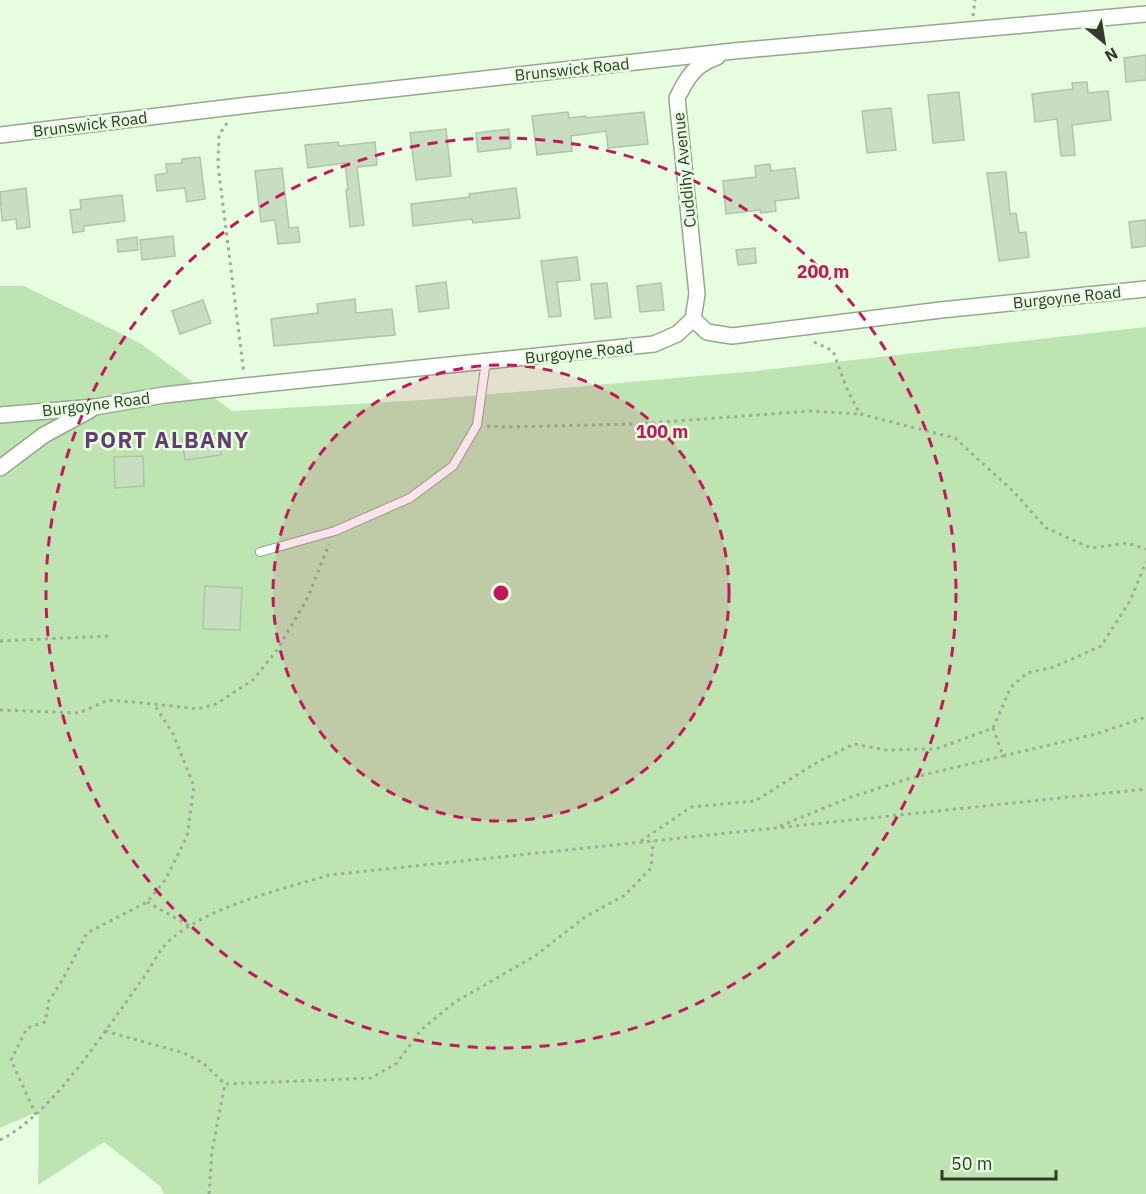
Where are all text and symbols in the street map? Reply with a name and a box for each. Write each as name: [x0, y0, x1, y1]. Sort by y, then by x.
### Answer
north arrow: [1074, 12, 1134, 72]
text: N: [1101, 43, 1122, 67]
street label: Brunswick Road: [514, 53, 630, 85]
street label: Brunswick Road: [31, 107, 149, 141]
street label: Cuddihy Avenue: [668, 111, 700, 229]
text: 200 m: [797, 260, 849, 283]
street label: Burgoyne Road: [1012, 281, 1122, 313]
street label: Burgoyne Road: [524, 336, 634, 368]
street label: Burgoyne Road: [41, 387, 151, 421]
text: 100 m: [636, 420, 688, 443]
district label: PORT ALBANY: [84, 425, 250, 454]
centre of rings: [491, 583, 511, 603]
scale bar: [942, 1143, 1056, 1181]
text: 50 m: [951, 1152, 993, 1175]

